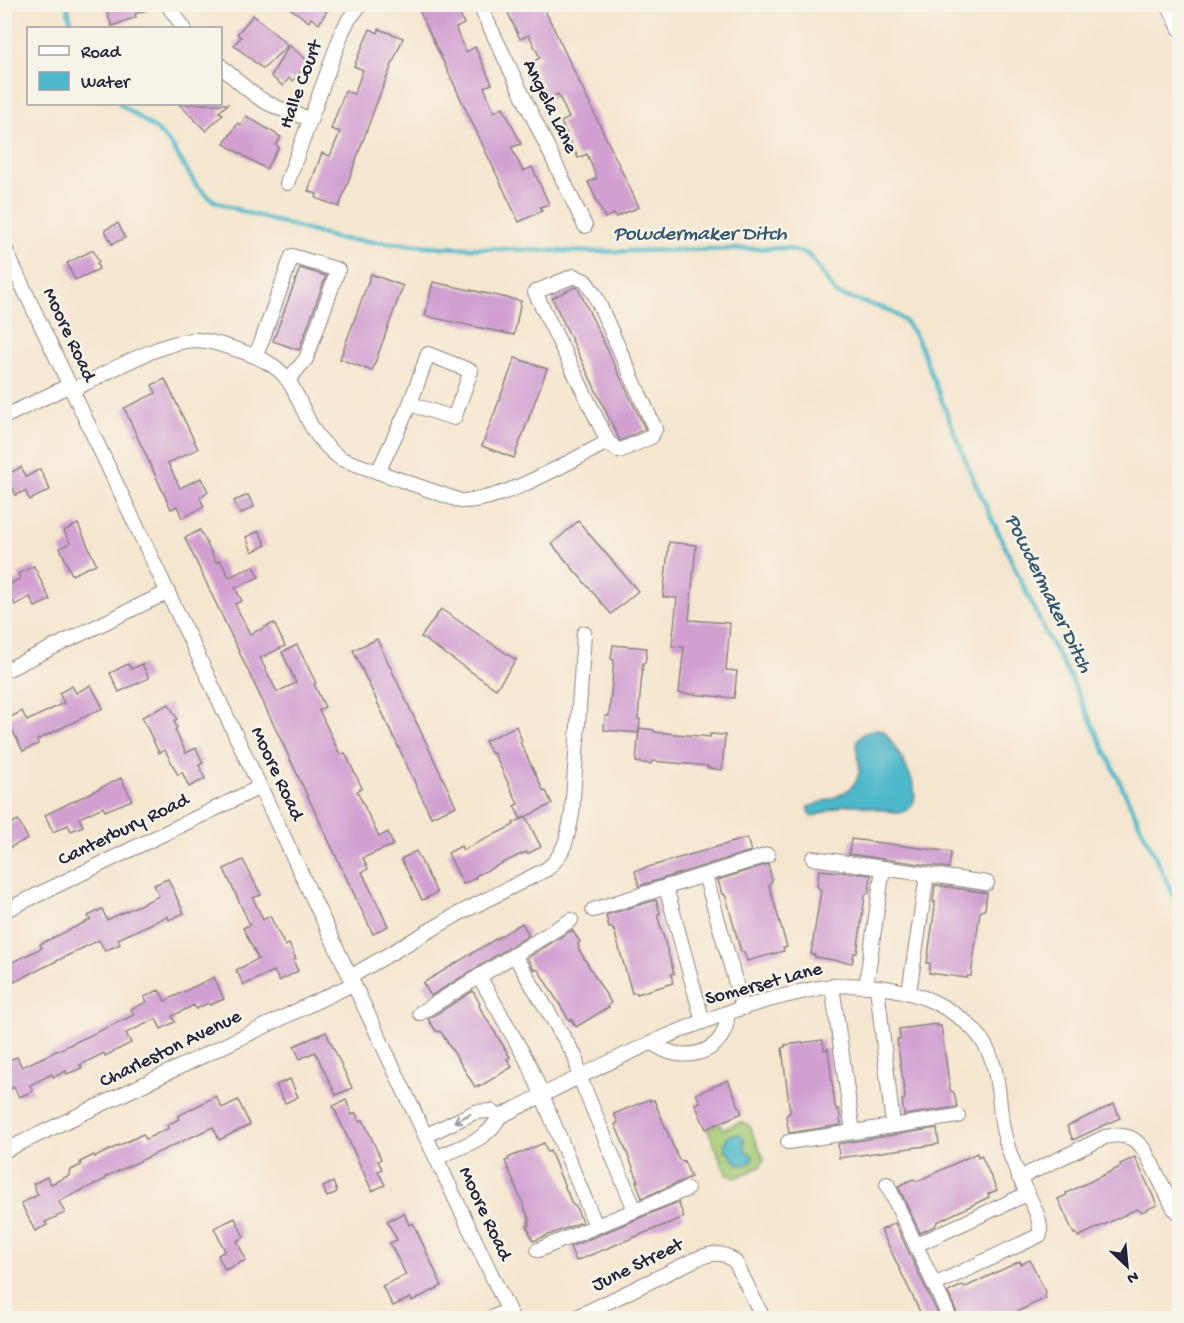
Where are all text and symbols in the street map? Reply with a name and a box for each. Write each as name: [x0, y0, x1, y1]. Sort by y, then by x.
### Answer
legend: [27, 27, 222, 105]
street label: Halle Court: [275, 36, 329, 132]
text: Road: [81, 43, 122, 64]
street label: Angela Lane: [516, 56, 582, 158]
text: Water: [81, 73, 131, 94]
water label: Powdermaker Ditch: [613, 223, 788, 248]
street label: Moore Road: [36, 285, 101, 387]
water label: Powdermaker Ditch: [998, 510, 1097, 678]
street label: Moore Road: [244, 724, 309, 826]
street label: Canterbury Road: [55, 788, 195, 873]
street label: Somerset Lane: [703, 958, 826, 1012]
street label: Charleston Avenue: [96, 1005, 246, 1094]
one-way arrow: [453, 1113, 471, 1125]
street label: Moore Road: [452, 1164, 517, 1266]
street label: June Street: [589, 1233, 689, 1298]
north arrow: [1097, 1236, 1157, 1296]
text: N: [1123, 1266, 1141, 1287]

